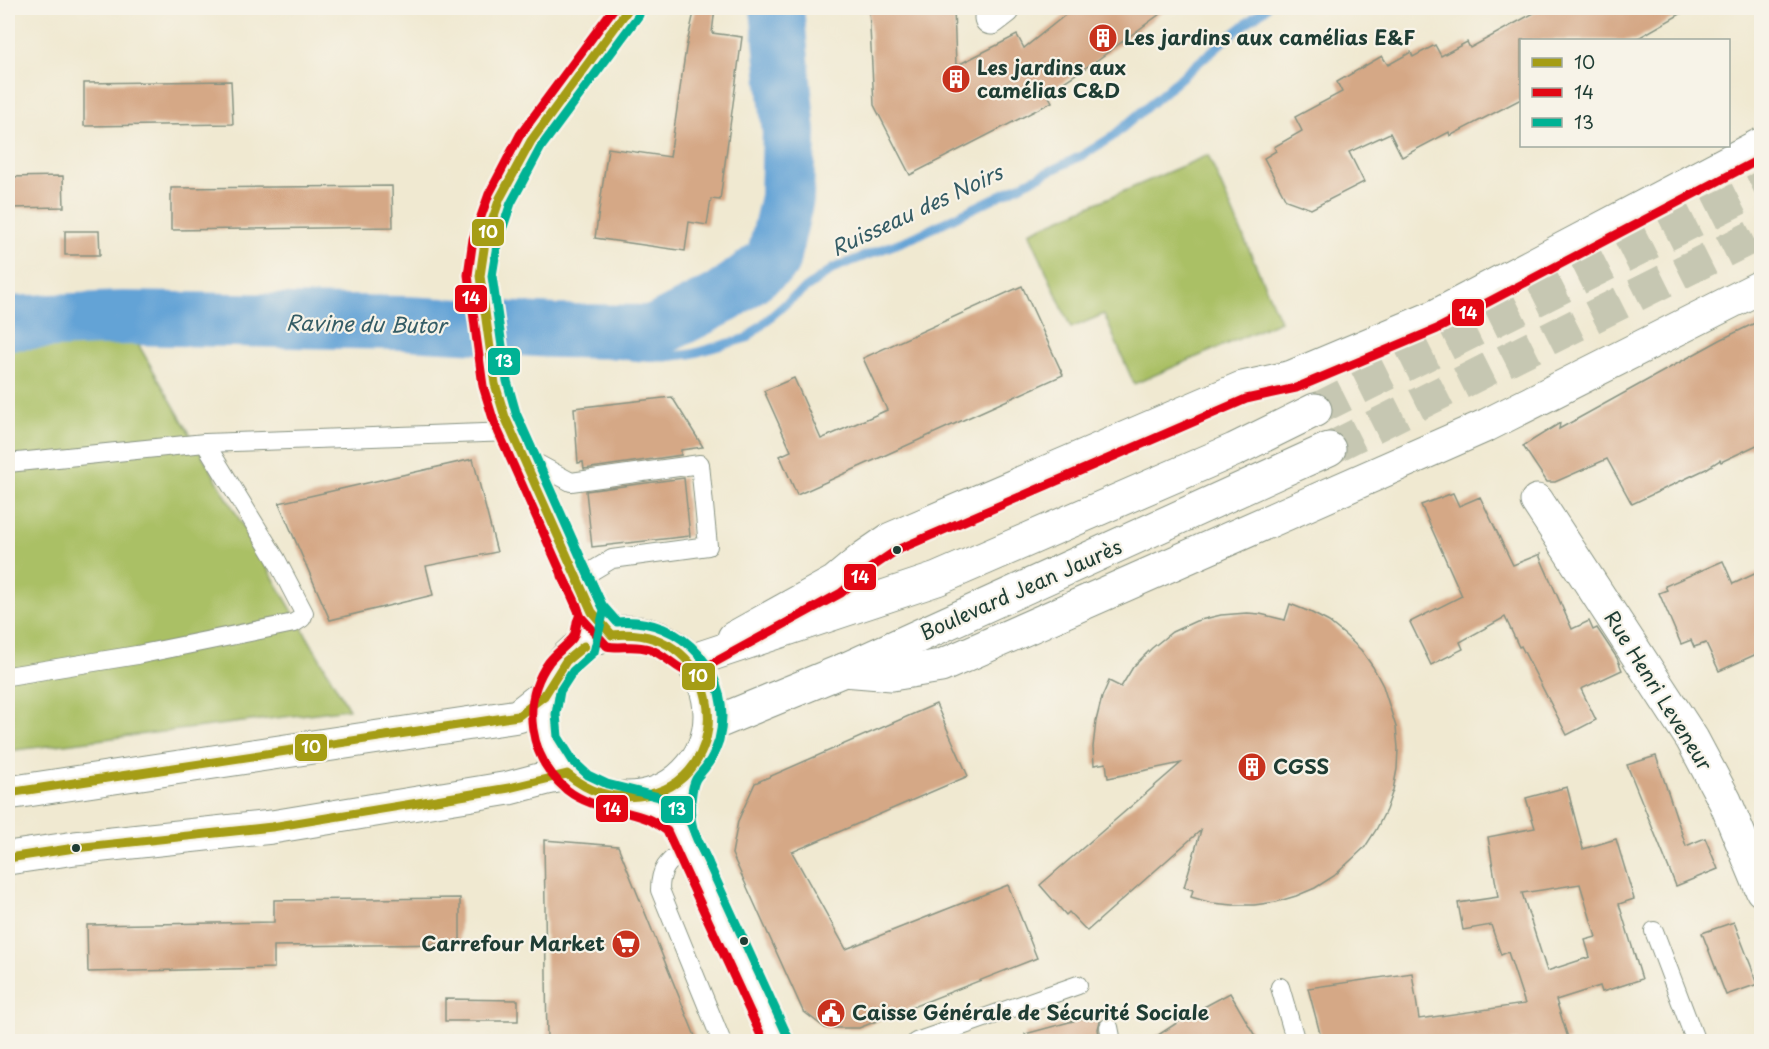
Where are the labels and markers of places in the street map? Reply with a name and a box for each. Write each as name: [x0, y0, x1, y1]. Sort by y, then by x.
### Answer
building icon: Les jardins aux camélias E&F: [1087, 22, 1119, 54]
place label: Les jardins aux camélias E&F: [1124, 22, 1415, 52]
place label: Les jardins aux camélias C&D: [977, 52, 1126, 105]
building icon: Les jardins aux camélias C&D: [940, 63, 972, 95]
unlabelled marker: [891, 544, 903, 556]
building icon: CGSS: [1236, 751, 1268, 783]
place label: CGSS: [1273, 751, 1329, 781]
unlabelled marker: [70, 842, 82, 854]
place label: Carrefour Market: [421, 928, 605, 958]
supermarket icon: Carrefour Market: [610, 928, 642, 960]
unlabelled marker: [738, 935, 750, 947]
public building icon: Caisse Générale de Sécurité Sociale: [815, 997, 847, 1029]
place label: Caisse Générale de Sécurité Sociale: [852, 997, 1209, 1027]

